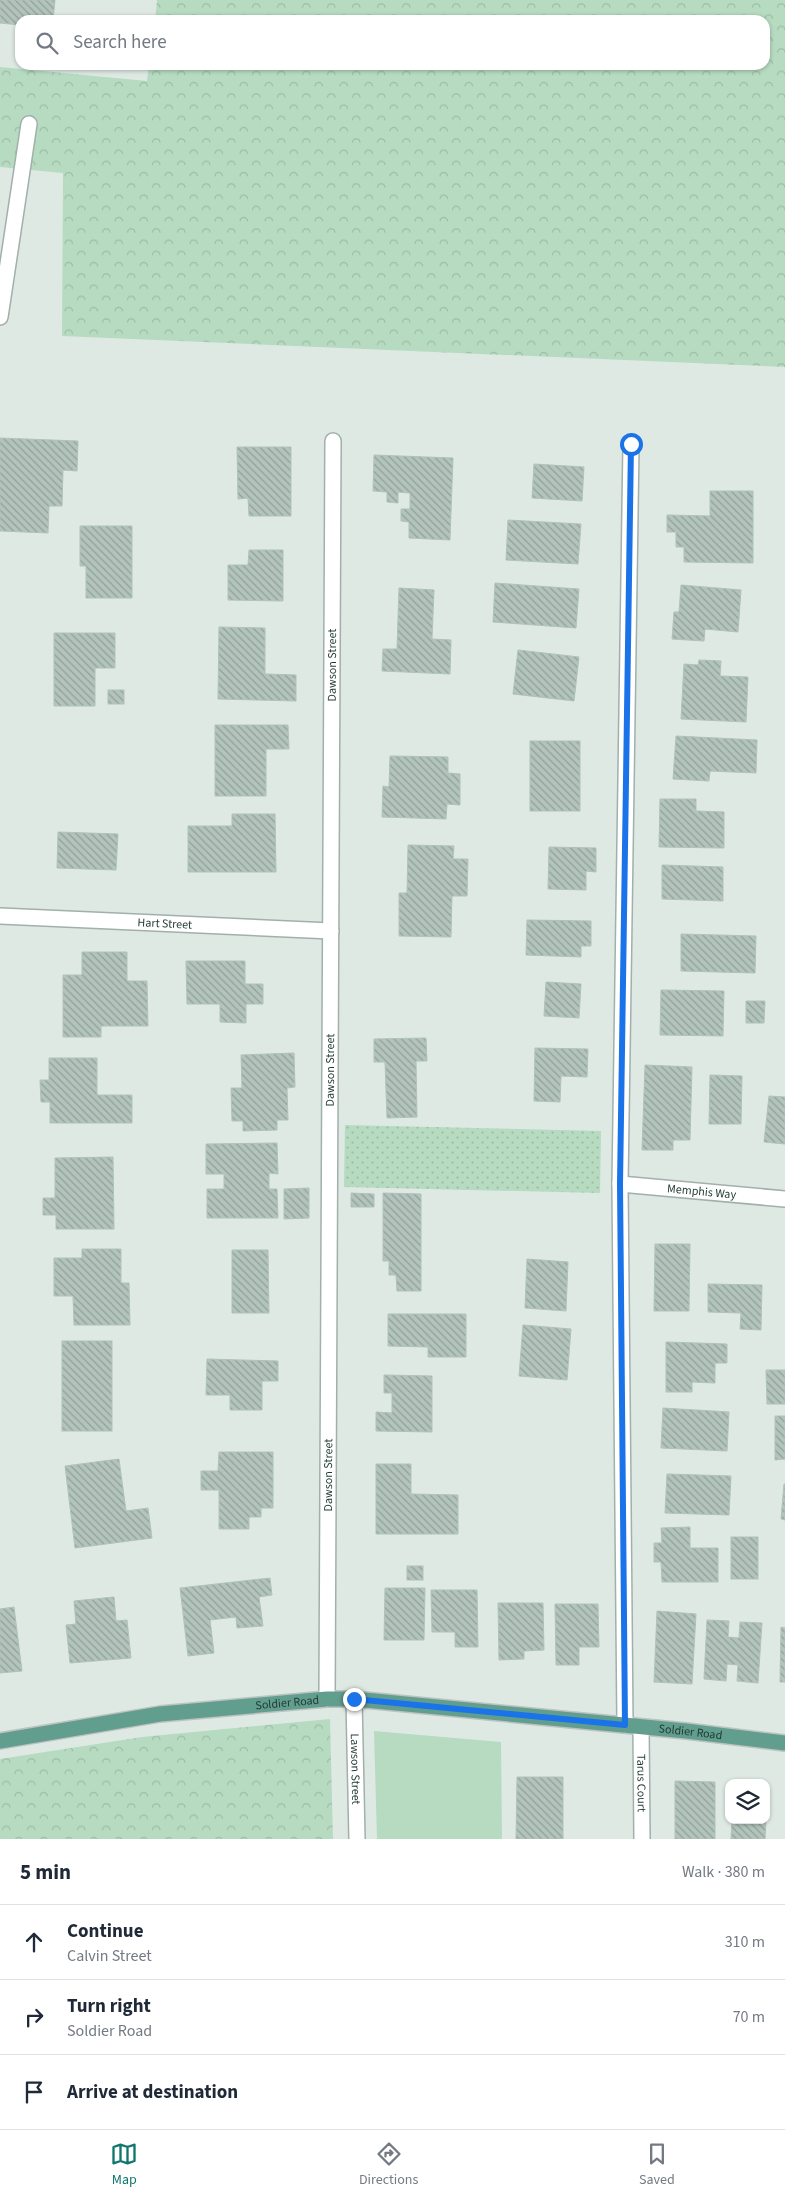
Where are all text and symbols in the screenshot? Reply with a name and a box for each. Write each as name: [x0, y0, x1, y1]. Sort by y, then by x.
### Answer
search box: [15, 15, 770, 70]
icon: search: [33, 29, 61, 57]
text: Search here: [73, 29, 167, 56]
route start: [620, 433, 643, 456]
street label: Dawson Street: [323, 629, 341, 701]
street label: Hart Street: [137, 914, 193, 933]
street label: Dawson Street: [321, 1034, 339, 1106]
street label: Memphis Way: [666, 1180, 737, 1203]
street label: Dawson Street: [319, 1439, 337, 1511]
route end: [343, 1688, 366, 1711]
street label: Soldier Road: [255, 1691, 320, 1714]
street label: Soldier Road: [658, 1720, 723, 1744]
street label: Lawson Street: [346, 1733, 365, 1805]
street label: Tarus Court: [633, 1754, 650, 1812]
map controls: [725, 1779, 770, 1824]
button: layers: [725, 1779, 770, 1824]
text: 5 min: [20, 1857, 71, 1887]
text: Walk · 380 m: [682, 1861, 765, 1883]
text: Continue: [67, 1918, 144, 1945]
icon: ahead: [20, 1928, 48, 1956]
text: 310 m: [725, 1931, 765, 1953]
text: Calvin Street: [67, 1945, 152, 1967]
text: Turn right: [67, 1993, 151, 2020]
icon: right: [20, 2003, 48, 2031]
text: 70 m: [733, 2006, 765, 2028]
text: Soldier Road: [67, 2020, 152, 2042]
icon: arrive: [20, 2078, 48, 2106]
text: Arrive at destination: [67, 2079, 238, 2106]
tab: Map: [110, 2140, 138, 2190]
tab: Directions: [359, 2140, 418, 2190]
tab: Saved: [639, 2140, 675, 2190]

